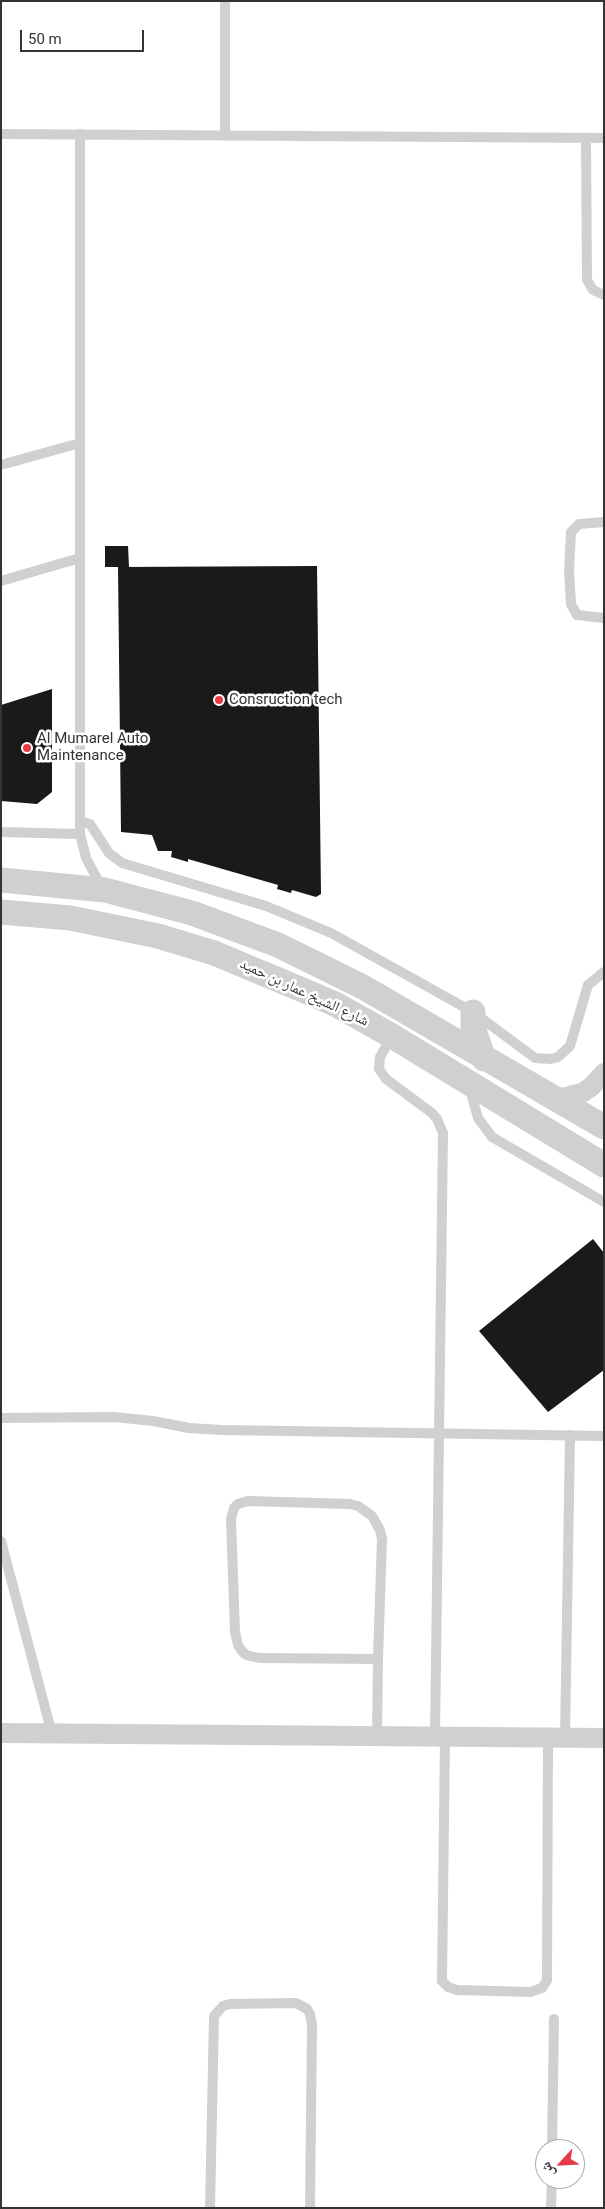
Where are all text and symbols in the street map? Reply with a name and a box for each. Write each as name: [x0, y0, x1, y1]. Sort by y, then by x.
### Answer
scale bar: [22, 20, 146, 52]
text: 50 m: [28, 30, 62, 48]
place label: Consruction tech: [229, 691, 343, 709]
marker: Consruction tech: [213, 694, 225, 706]
place label: Al Mumarel Auto Maintenance: [37, 730, 148, 765]
marker: Al Mumarel Auto Maintenance: [21, 742, 33, 754]
street label: شارع الشيخ عمار بن حميد: [237, 955, 371, 1031]
north arrow: [535, 2139, 585, 2189]
text: ش: [537, 2160, 558, 2180]

